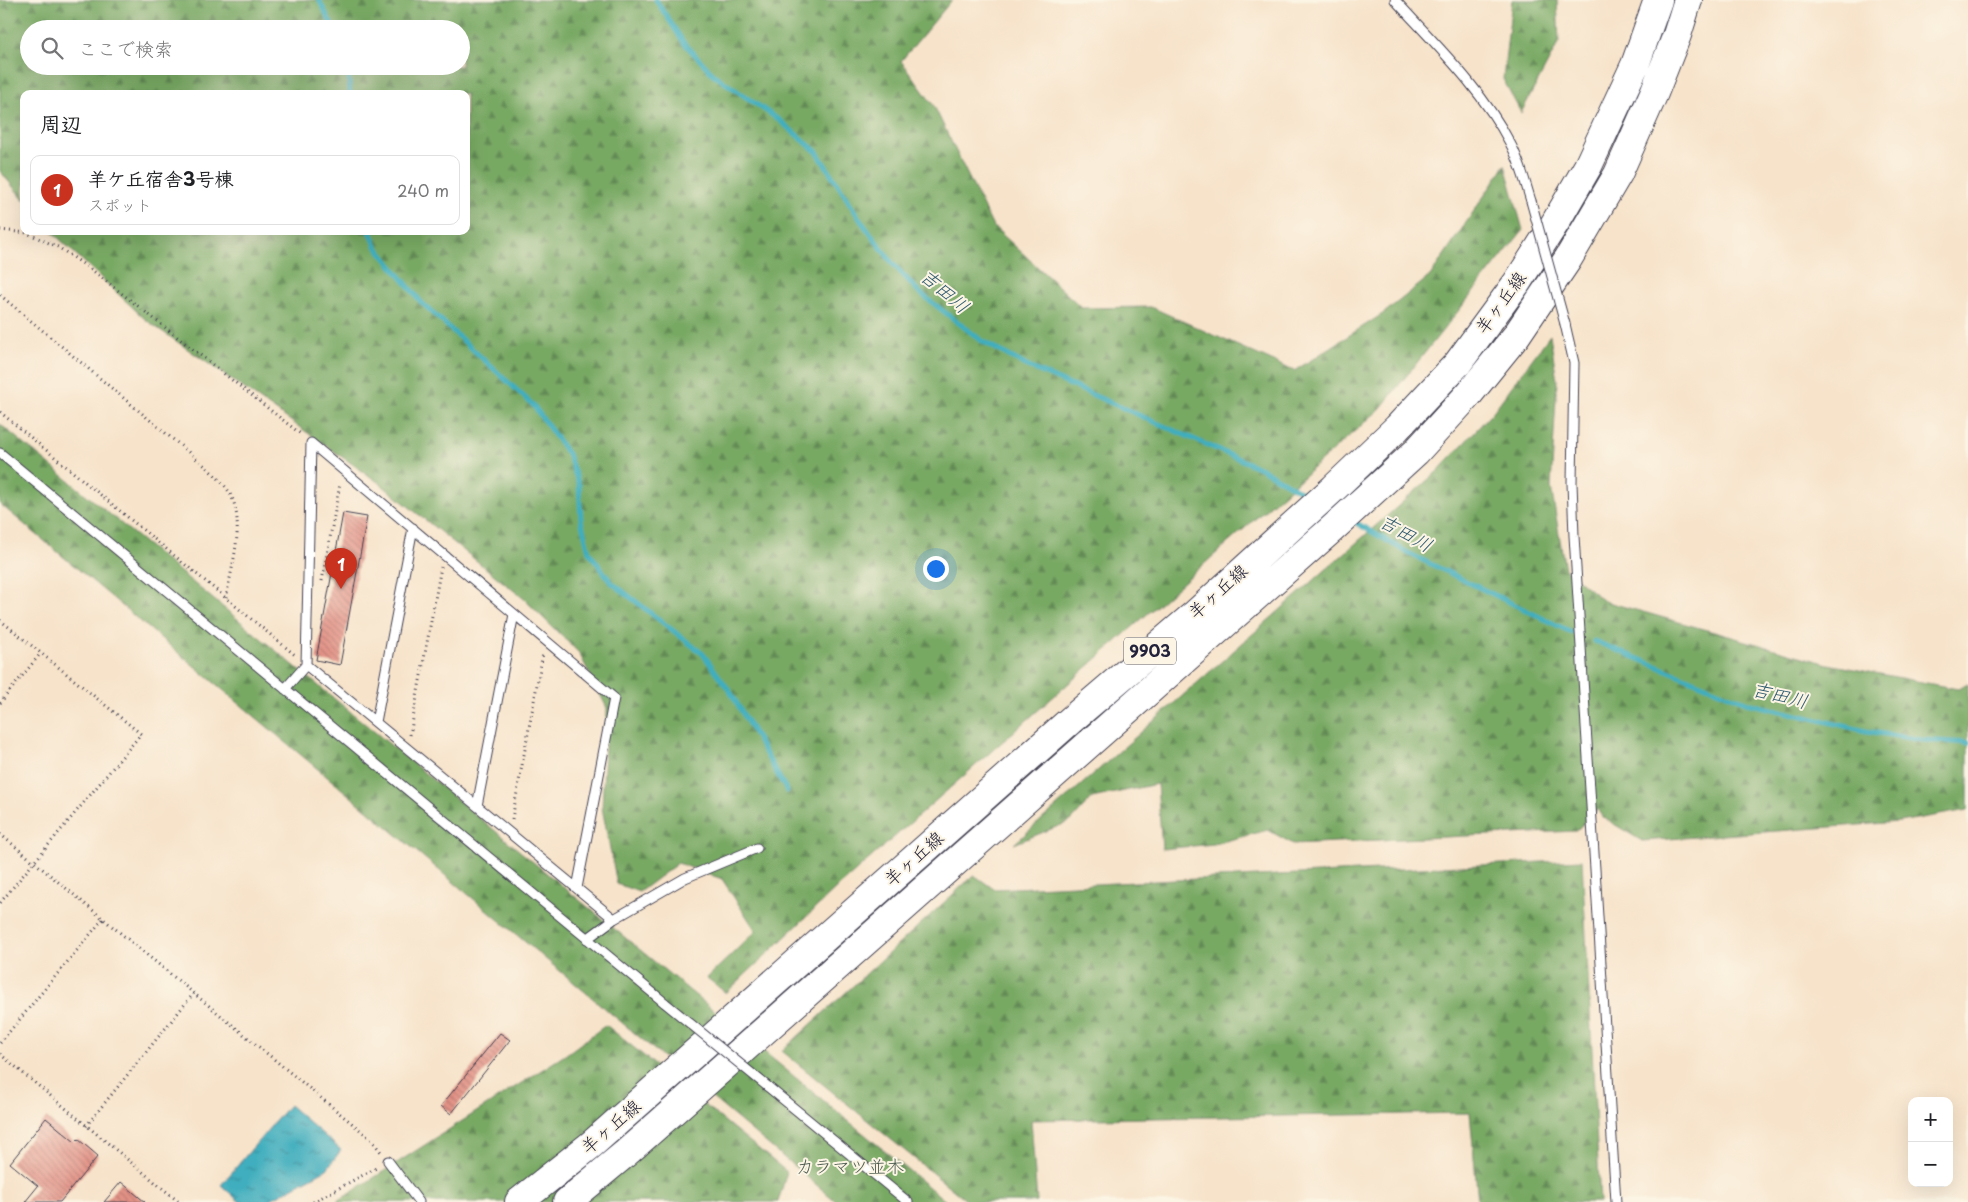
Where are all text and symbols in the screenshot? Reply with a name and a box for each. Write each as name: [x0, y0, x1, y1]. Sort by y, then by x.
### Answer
search box: [20, 20, 470, 75]
icon: search: [38, 34, 66, 62]
text: ここで検索: [78, 34, 173, 62]
text: 周辺: [40, 107, 82, 139]
text: 羊ケ丘宿舎3号棟: [88, 164, 233, 192]
text: 1: [53, 178, 61, 202]
text: 240 m: [397, 178, 449, 202]
text: スポット: [88, 192, 152, 216]
water label: 吉田川: [915, 261, 976, 319]
street label: 羊ヶ丘線: [1468, 265, 1532, 339]
water label: 吉田川: [1375, 506, 1438, 558]
pin: 1: [325, 548, 357, 589]
your location: [923, 556, 949, 582]
street label: 羊ヶ丘線: [1181, 557, 1253, 625]
road number: 9903: [1124, 637, 1176, 664]
water label: 吉田川: [1749, 674, 1811, 715]
street label: 羊ヶ丘線: [877, 824, 949, 892]
street label: 羊ヶ丘線: [574, 1092, 646, 1160]
map controls: [1908, 1097, 1953, 1187]
button: +: [1908, 1097, 1953, 1142]
button: −: [1908, 1142, 1953, 1187]
park label: カラマツ並木: [796, 1152, 904, 1179]

